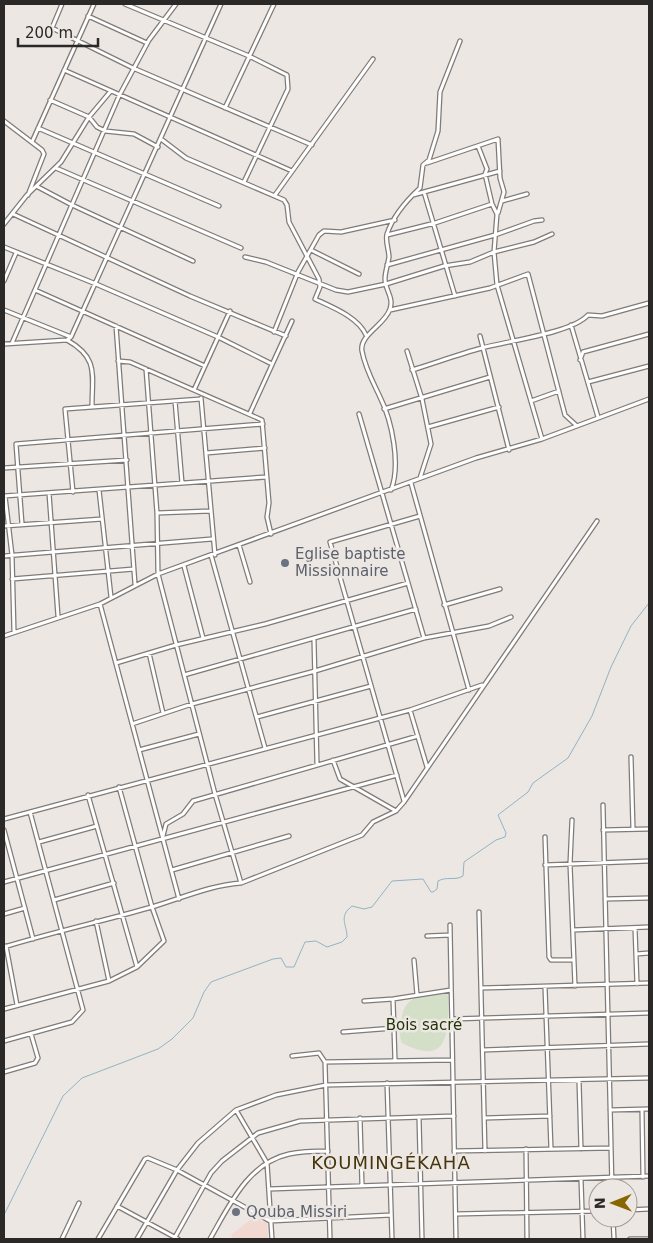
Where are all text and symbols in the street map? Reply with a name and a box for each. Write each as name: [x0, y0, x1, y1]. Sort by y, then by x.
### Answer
scale bar: [18, 15, 98, 47]
text: 200 m: [25, 24, 73, 42]
place label: Eglise baptiste Missionnaire: [295, 545, 405, 580]
marker: Eglise baptiste Missionnaire: [279, 557, 291, 569]
park label: Bois sacré: [386, 1016, 462, 1034]
district label: KOUMINGÉKAHA: [311, 1152, 471, 1173]
north arrow: [588, 1178, 638, 1228]
text: N: [592, 1197, 608, 1209]
place label: Qouba Missiri: [246, 1203, 347, 1221]
marker: Qouba Missiri: [230, 1206, 242, 1218]

